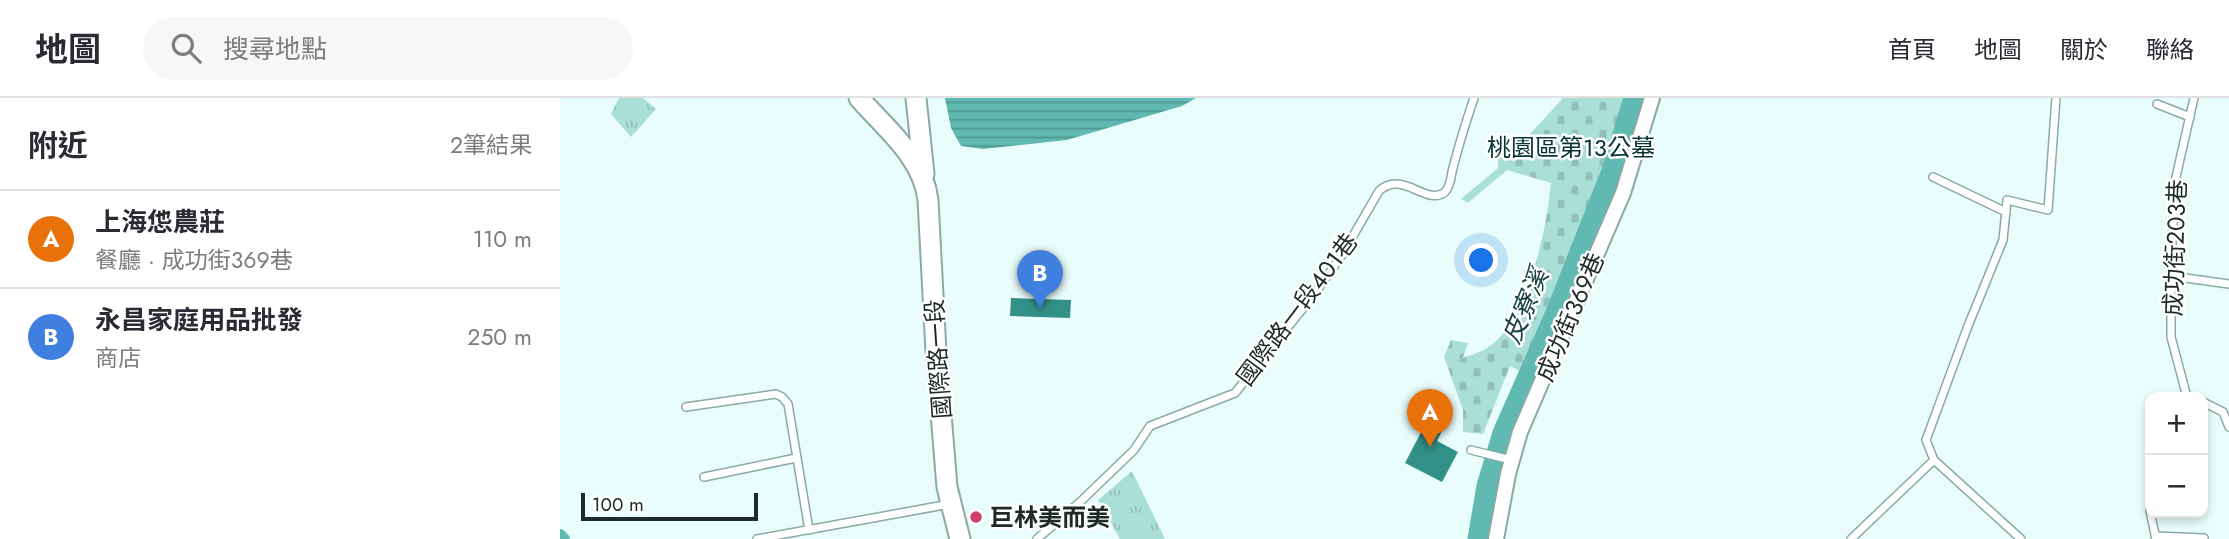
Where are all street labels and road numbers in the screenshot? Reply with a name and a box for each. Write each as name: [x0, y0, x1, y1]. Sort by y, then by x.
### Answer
street label: 成功街203巷: [2155, 179, 2195, 317]
street label: 國際路一段401巷: [1228, 225, 1366, 393]
street label: 成功街369巷: [1527, 247, 1613, 387]
street label: 國際路一段: [916, 298, 960, 420]

